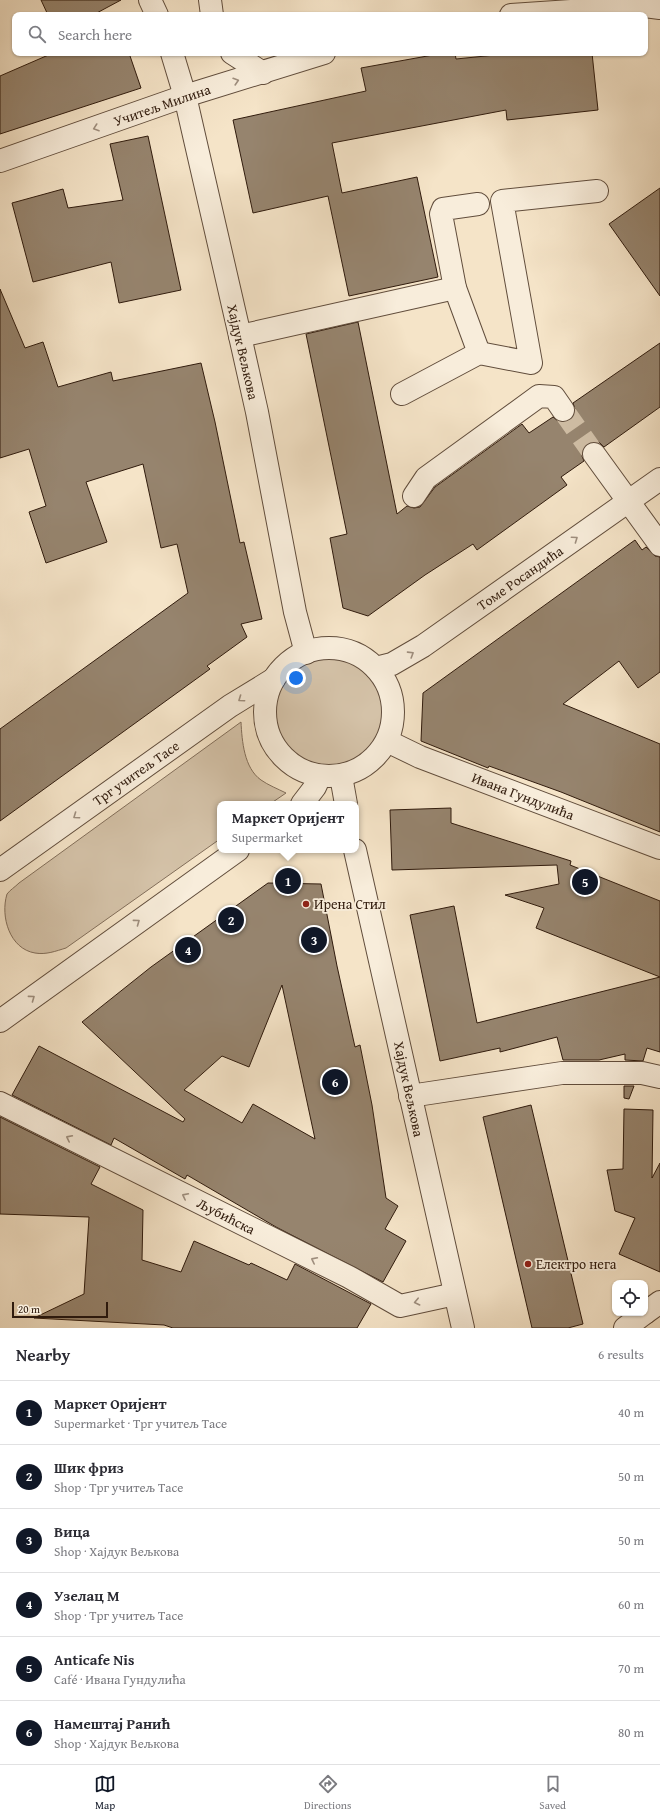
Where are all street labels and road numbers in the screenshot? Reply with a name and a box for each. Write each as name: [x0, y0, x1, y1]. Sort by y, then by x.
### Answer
street label: Учитељ Милина: [111, 79, 213, 131]
street label: Хајдук Вељкова: [222, 302, 264, 402]
street label: Томе Росандића: [473, 541, 567, 615]
street label: Трг учитељ Тасе: [89, 735, 184, 810]
street label: Ивана Гундулића: [469, 767, 577, 825]
street label: Хајдук Вељкова: [389, 1039, 429, 1139]
street label: Љубићска: [193, 1193, 259, 1239]

